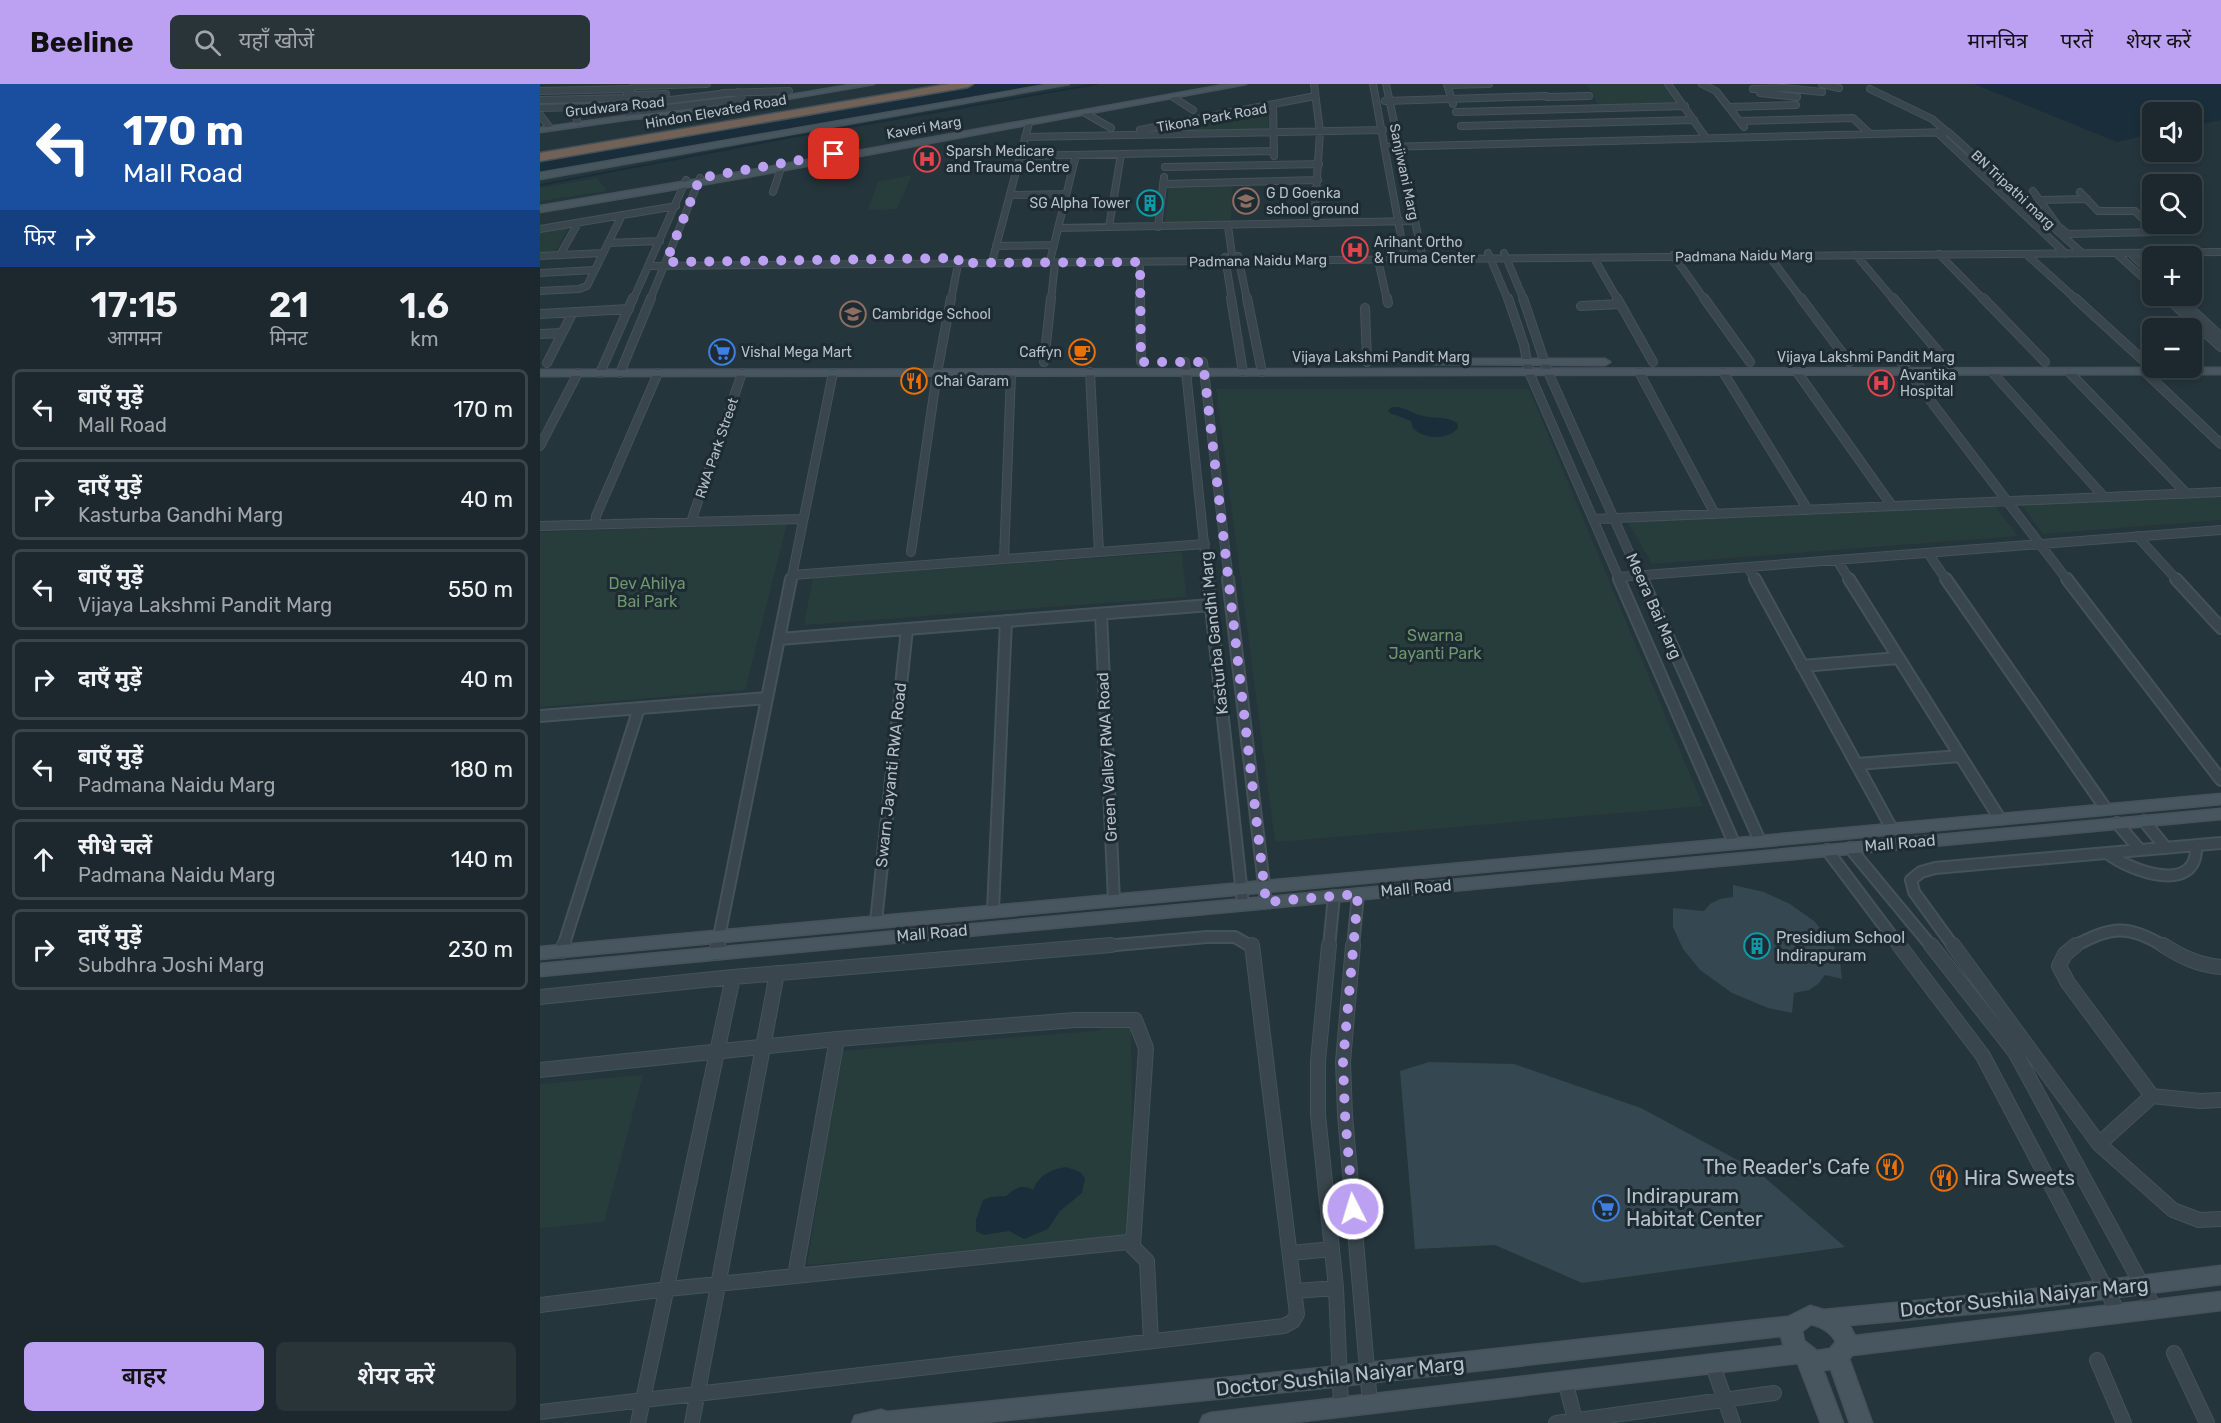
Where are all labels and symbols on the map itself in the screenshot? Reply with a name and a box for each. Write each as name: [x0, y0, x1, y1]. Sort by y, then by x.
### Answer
street label: Hindon Elevated Road: [644, 91, 788, 133]
street label: Grudwara Road: [564, 93, 666, 121]
street label: Tikona Park Road: [1156, 100, 1268, 136]
street label: Kaveri Marg: [885, 113, 963, 143]
street label: Sanjiwani Marg: [1385, 122, 1423, 222]
pin: [808, 128, 859, 179]
place label: Sparsh Medicare and Trauma Centre: [946, 143, 1070, 176]
hospital icon: Sparsh Medicare and Trauma Centre: [912, 144, 942, 174]
street label: BN Tripathi marg: [1968, 147, 2058, 233]
place label: G D Goenka school ground: [1266, 185, 1359, 218]
school or university icon: G D Goenka school ground: [1231, 186, 1261, 216]
building icon: SG Alpha Tower: [1135, 188, 1165, 218]
place label: SG Alpha Tower: [1029, 195, 1131, 212]
place label: Arihant Ortho & Truma Center: [1374, 234, 1476, 267]
hospital icon: Arihant Ortho & Truma Center: [1340, 235, 1370, 265]
street label: Padmana Naidu Marg: [1675, 246, 1813, 266]
street label: Padmana Naidu Marg: [1189, 251, 1327, 271]
school or university icon: Cambridge School: [838, 299, 868, 329]
place label: Cambridge School: [872, 306, 991, 323]
supermarket icon: Vishal Mega Mart: [707, 337, 737, 367]
cafe icon: Caffyn: [1067, 337, 1097, 367]
place label: Vishal Mega Mart: [741, 344, 852, 361]
place label: Caffyn: [1019, 344, 1062, 361]
street label: Vijaya Lakshmi Pandit Marg: [1292, 349, 1470, 366]
street label: Vijaya Lakshmi Pandit Marg: [1777, 349, 1955, 366]
restaurant icon: Chai Garam: [899, 366, 929, 396]
place label: Avantika Hospital: [1900, 367, 1956, 400]
hospital icon: Avantika Hospital: [1866, 368, 1896, 398]
place label: Chai Garam: [934, 373, 1009, 390]
street label: RWA Park Street: [692, 395, 742, 501]
street label: Kasturba Gandhi Marg: [1196, 550, 1232, 716]
street label: Meera Bai Marg: [1622, 550, 1686, 662]
park label: Dev Ahilya Bai Park: [608, 574, 686, 611]
park label: Swarna Jayanti Park: [1389, 626, 1482, 663]
street label: Green Valley RWA Road: [1093, 672, 1121, 842]
street label: Swarn Jayanti RWA Road: [872, 682, 910, 868]
street label: Mall Road: [1864, 830, 1936, 856]
street label: Mall Road: [1380, 875, 1452, 901]
street label: Mall Road: [896, 920, 968, 946]
place label: Presidium School Indirapuram: [1776, 928, 1905, 965]
building icon: Presidium School Indirapuram: [1742, 931, 1772, 961]
restaurant icon: The Reader's Cafe: [1875, 1152, 1905, 1182]
place label: The Reader's Cafe: [1703, 1155, 1870, 1179]
restaurant icon: Hira Sweets: [1929, 1163, 1959, 1193]
place label: Hira Sweets: [1964, 1166, 2075, 1190]
position arrow: [1321, 1177, 1385, 1241]
place label: Indirapuram Habitat Center: [1626, 1184, 1763, 1231]
supermarket icon: Indirapuram Habitat Center: [1591, 1193, 1621, 1223]
street label: Doctor Sushila Naiyar Marg: [1898, 1272, 2150, 1322]
street label: Doctor Sushila Naiyar Marg: [1214, 1351, 1466, 1401]

